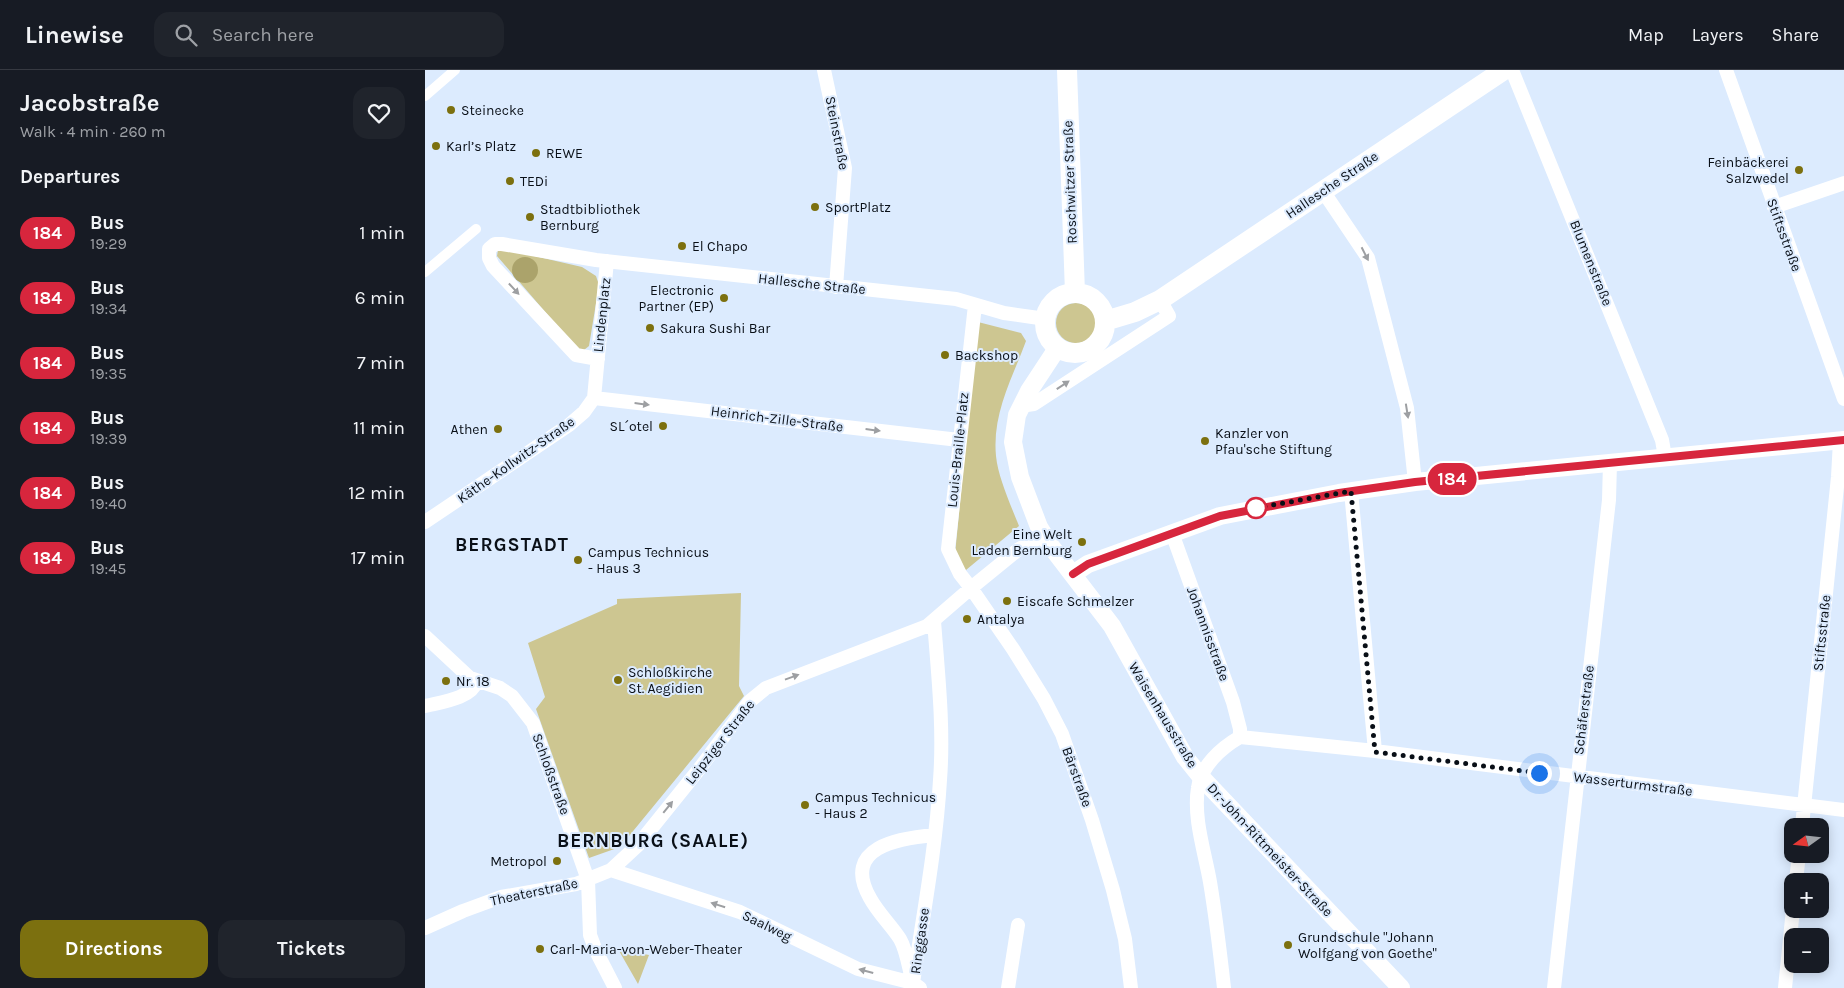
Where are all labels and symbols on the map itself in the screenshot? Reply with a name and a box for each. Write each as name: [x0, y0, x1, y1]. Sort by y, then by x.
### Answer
street label: Steinstraße: [822, 95, 852, 171]
place label: Steinecke: [461, 102, 524, 119]
marker: Steinecke: [445, 104, 457, 116]
street label: Roschwitzer Straße: [1059, 120, 1081, 244]
place label: Karl’s Platz: [446, 138, 516, 155]
marker: Karl’s Platz: [430, 140, 442, 152]
place label: REWE: [546, 145, 583, 162]
marker: REWE: [530, 147, 542, 159]
street label: Hallesche Straße: [1283, 148, 1381, 222]
place label: Feinbäckerei Salzwedel: [1708, 154, 1789, 187]
marker: Feinbäckerei Salzwedel: [1793, 164, 1805, 176]
place label: TEDi: [520, 173, 548, 190]
marker: TEDi: [504, 175, 516, 187]
street label: Stiftsstraße: [1763, 196, 1805, 274]
place label: SportPlatz: [825, 199, 891, 216]
place label: Stadtbibliothek Bernburg: [540, 201, 640, 234]
marker: SportPlatz: [809, 201, 821, 213]
marker: Stadtbibliothek Bernburg: [524, 211, 536, 223]
street label: Blumenstraße: [1566, 218, 1616, 308]
place label: El Chapo: [692, 238, 748, 255]
marker: El Chapo: [676, 240, 688, 252]
one-way arrow: [1361, 247, 1369, 261]
street label: Hallesche Straße: [757, 270, 867, 298]
street label: Lindenplatz: [590, 277, 614, 353]
one-way arrow: [508, 282, 520, 294]
place label: Electronic Partner (EP): [639, 282, 714, 315]
marker: Electronic Partner (EP): [718, 292, 730, 304]
place label: Sakura Sushi Bar: [660, 320, 771, 337]
marker: Sakura Sushi Bar: [644, 322, 656, 334]
place label: Backshop: [955, 347, 1018, 364]
marker: Backshop: [939, 349, 951, 361]
one-way arrow: [1056, 380, 1070, 390]
street label: Louis-Braille-Platz: [943, 391, 973, 509]
one-way arrow: [635, 400, 651, 408]
street label: Heinrich-Zille-Straße: [710, 402, 844, 436]
one-way arrow: [1403, 403, 1411, 419]
street label: Käthe-Kollwitz-Straße: [454, 413, 578, 507]
place label: SL´otel: [609, 418, 653, 435]
marker: SL´otel: [657, 420, 669, 432]
place label: Athen: [451, 421, 488, 438]
marker: Athen: [492, 423, 504, 435]
place label: Kanzler von Pfau'sche Stiftung: [1215, 425, 1332, 458]
one-way arrow: [866, 426, 882, 434]
marker: Kanzler von Pfau'sche Stiftung: [1199, 435, 1211, 447]
line badge: 184: [1423, 463, 1481, 495]
unlabelled marker: [1245, 497, 1267, 519]
place label: Eine Welt Laden Bernburg: [972, 526, 1072, 559]
district label: BERGSTADT: [455, 534, 569, 556]
marker: Eine Welt Laden Bernburg: [1076, 536, 1088, 548]
place label: Campus Technicus - Haus 3: [588, 544, 709, 577]
marker: Campus Technicus - Haus 3: [572, 554, 584, 566]
street label: Johannisstraße: [1183, 585, 1233, 683]
place label: Eiscafe Schmelzer: [1017, 593, 1135, 610]
street label: Stiftsstraße: [1810, 594, 1834, 672]
marker: Eiscafe Schmelzer: [1001, 595, 1013, 607]
place label: Antalya: [977, 611, 1025, 628]
marker: Antalya: [961, 613, 973, 625]
street label: Waisenhausstraße: [1125, 659, 1201, 771]
place label: Schloßkirche St. Aegidien: [628, 664, 712, 697]
street label: Schäferstraße: [1570, 664, 1598, 756]
place label: Nr. 18: [456, 673, 490, 690]
one-way arrow: [784, 673, 799, 680]
marker: Schloßkirche St. Aegidien: [612, 674, 624, 686]
marker: Nr. 18: [440, 675, 452, 687]
street label: Leipziger Straße: [682, 696, 758, 788]
street label: Schloßstraße: [528, 731, 574, 817]
street label: Bärstraße: [1058, 745, 1096, 809]
your location: [1527, 761, 1552, 786]
street label: Wasserturmstraße: [1573, 768, 1693, 800]
street label: Dr.-John-Rittmeister-Straße: [1204, 780, 1336, 920]
place label: Campus Technicus - Haus 2: [815, 789, 936, 822]
marker: Campus Technicus - Haus 2: [799, 799, 811, 811]
one-way arrow: [663, 801, 674, 814]
north arrow: [1784, 818, 1829, 862]
district label: BERNBURG (SAALE): [557, 830, 749, 852]
place label: Metropol: [490, 853, 547, 870]
marker: Metropol: [551, 855, 563, 867]
street label: Theaterstraße: [489, 874, 579, 910]
one-way arrow: [710, 901, 725, 909]
street label: Saalweg: [739, 907, 795, 945]
street label: Ringgasse: [907, 907, 933, 975]
place label: Grundschule "Johann Wolfgang von Goethe": [1298, 929, 1437, 962]
marker: Grundschule "Johann Wolfgang von Goethe": [1282, 939, 1294, 951]
place label: Carl-Maria-von-Weber-Theater: [550, 941, 743, 958]
marker: Carl-Maria-von-Weber-Theater: [534, 943, 546, 955]
one-way arrow: [858, 967, 874, 975]

